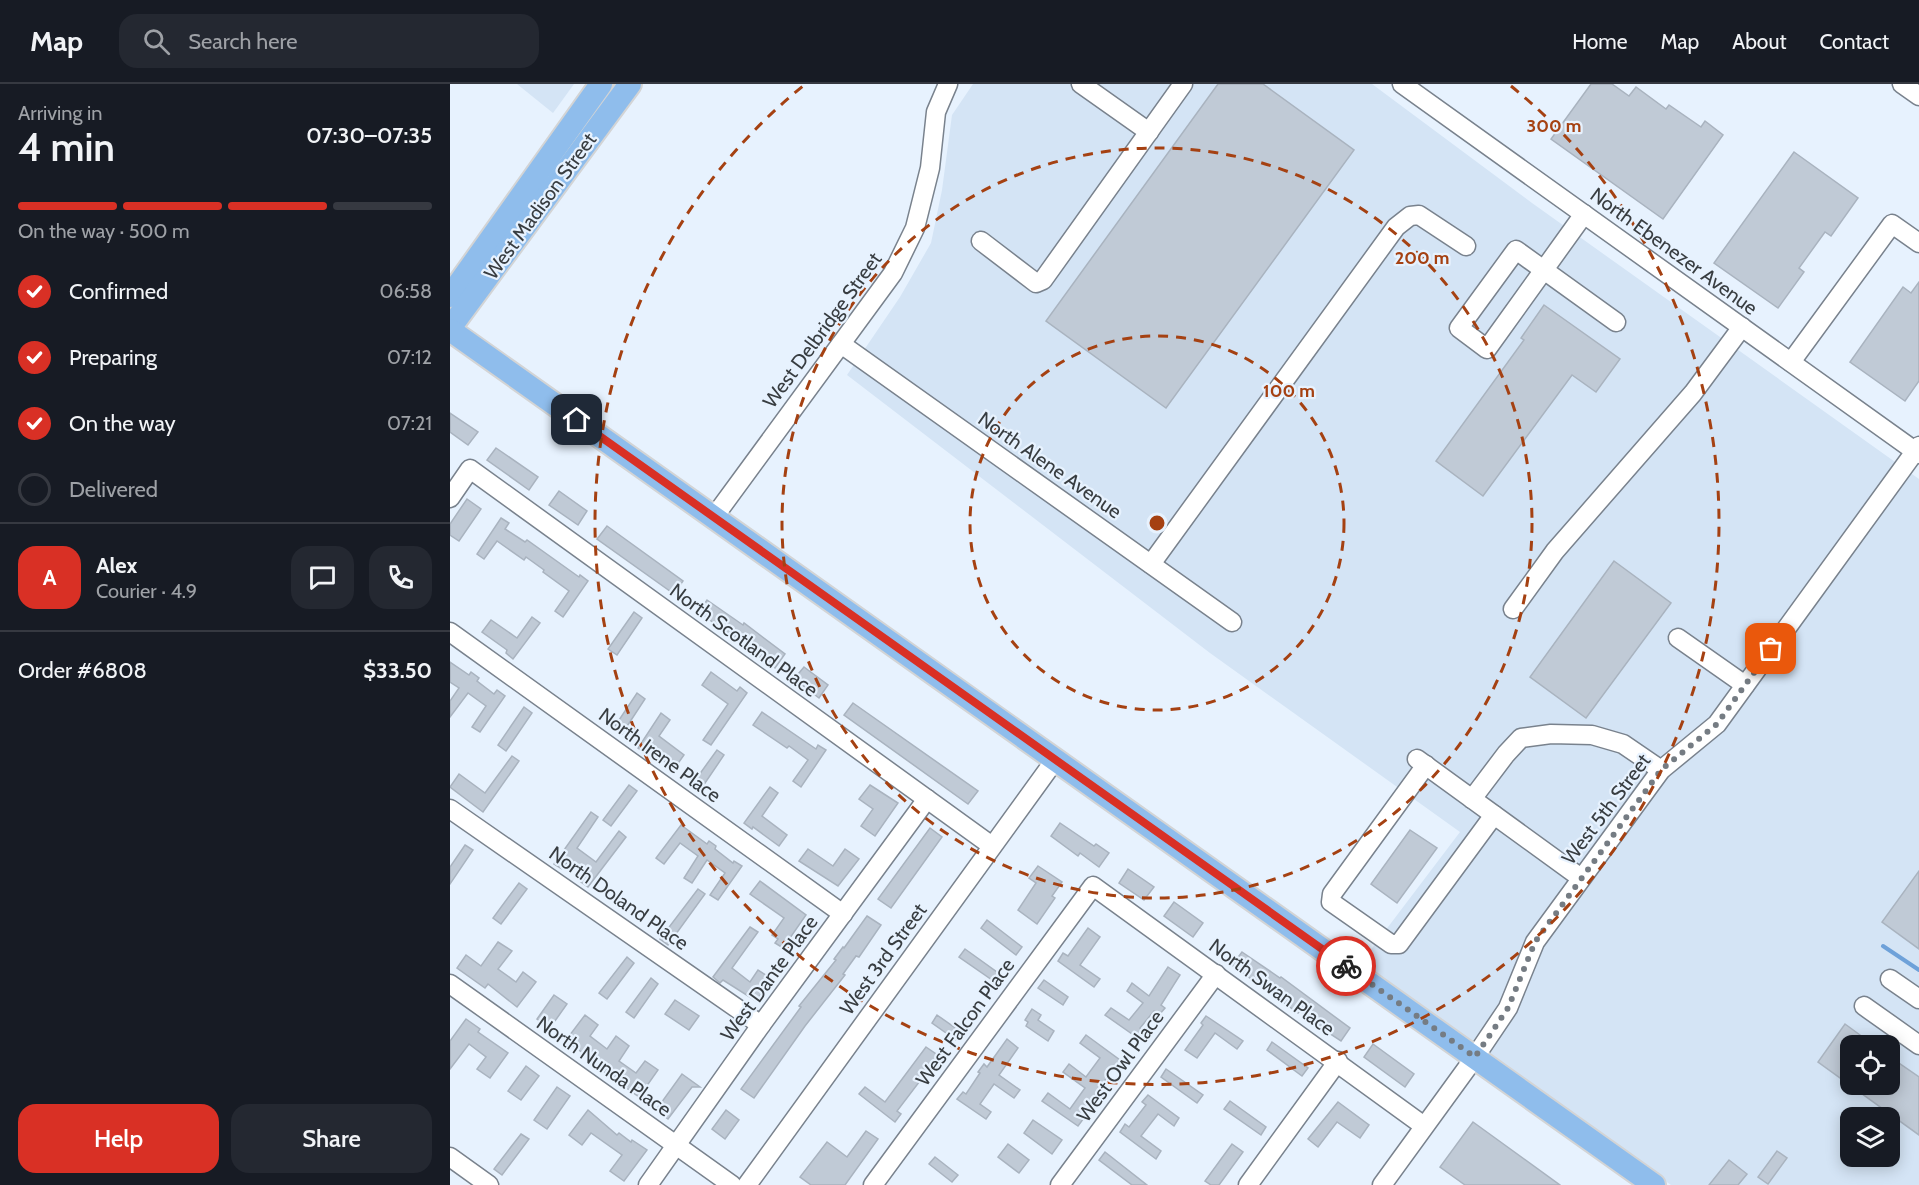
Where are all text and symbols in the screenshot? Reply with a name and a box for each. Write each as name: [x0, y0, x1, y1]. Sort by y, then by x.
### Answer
search box: [119, 14, 539, 68]
text: Map: [30, 24, 83, 58]
icon: search: [140, 25, 173, 58]
text: Search here: [188, 28, 297, 55]
text: Home: [1572, 29, 1628, 54]
text: Map: [1661, 29, 1699, 54]
text: About: [1732, 29, 1786, 54]
text: Contact: [1819, 29, 1889, 54]
text: Arriving in: [18, 101, 102, 125]
text: 300 m: [1527, 115, 1581, 137]
text: 07:30–07:35: [306, 122, 432, 149]
text: 4 min: [18, 123, 115, 171]
street label: West Madison Street: [479, 128, 601, 284]
street label: North Ebenezer Avenue: [1586, 182, 1762, 320]
text: On the way · 500 m: [18, 219, 190, 243]
street label: West Delbridge Street: [758, 247, 887, 412]
text: 200 m: [1395, 247, 1449, 269]
icon: check: [18, 275, 51, 308]
text: Confirmed: [69, 278, 168, 305]
text: 06:58: [380, 279, 432, 303]
icon: check: [18, 341, 51, 374]
text: Preparing: [69, 344, 157, 371]
text: 07:12: [387, 345, 432, 369]
text: 100 m: [1263, 380, 1315, 402]
pin: [551, 394, 602, 445]
icon: home: [560, 403, 593, 436]
icon: check: [18, 407, 51, 440]
street label: North Alene Avenue: [974, 407, 1126, 523]
text: On the way: [69, 410, 176, 437]
text: 07:21: [387, 411, 432, 435]
text: Delivered: [69, 476, 158, 503]
centre of rings: [1147, 513, 1167, 533]
button: chat: [291, 546, 354, 609]
button: phone: [369, 546, 432, 609]
text: Alex: [96, 552, 137, 579]
text: A: [43, 564, 56, 591]
street label: North Scotland Place: [665, 578, 823, 702]
text: Courier · 4.9: [96, 579, 197, 603]
pin: [1745, 623, 1796, 674]
icon: bag: [1754, 632, 1787, 665]
text: Order #6808: [18, 657, 147, 684]
text: $33.50: [363, 657, 432, 684]
street label: North Irene Place: [594, 703, 726, 807]
street label: West 5th Street: [1557, 749, 1656, 869]
street label: North Doland Place: [545, 841, 693, 955]
street label: West 3rd Street: [835, 898, 932, 1019]
street label: West Dante Place: [715, 911, 823, 1045]
street label: North Swan Place: [1205, 933, 1339, 1041]
courier: [1316, 936, 1376, 996]
icon: bike: [1330, 950, 1363, 983]
street label: West Falcon Place: [911, 953, 1019, 1091]
street label: West Owl Place: [1072, 1006, 1168, 1126]
street label: North Nunda Place: [532, 1011, 676, 1121]
map controls: [1840, 1035, 1900, 1167]
button: locate: [1840, 1035, 1900, 1095]
button: Help: [18, 1104, 219, 1173]
button: Share: [231, 1104, 432, 1173]
button: layers: [1840, 1107, 1900, 1167]

